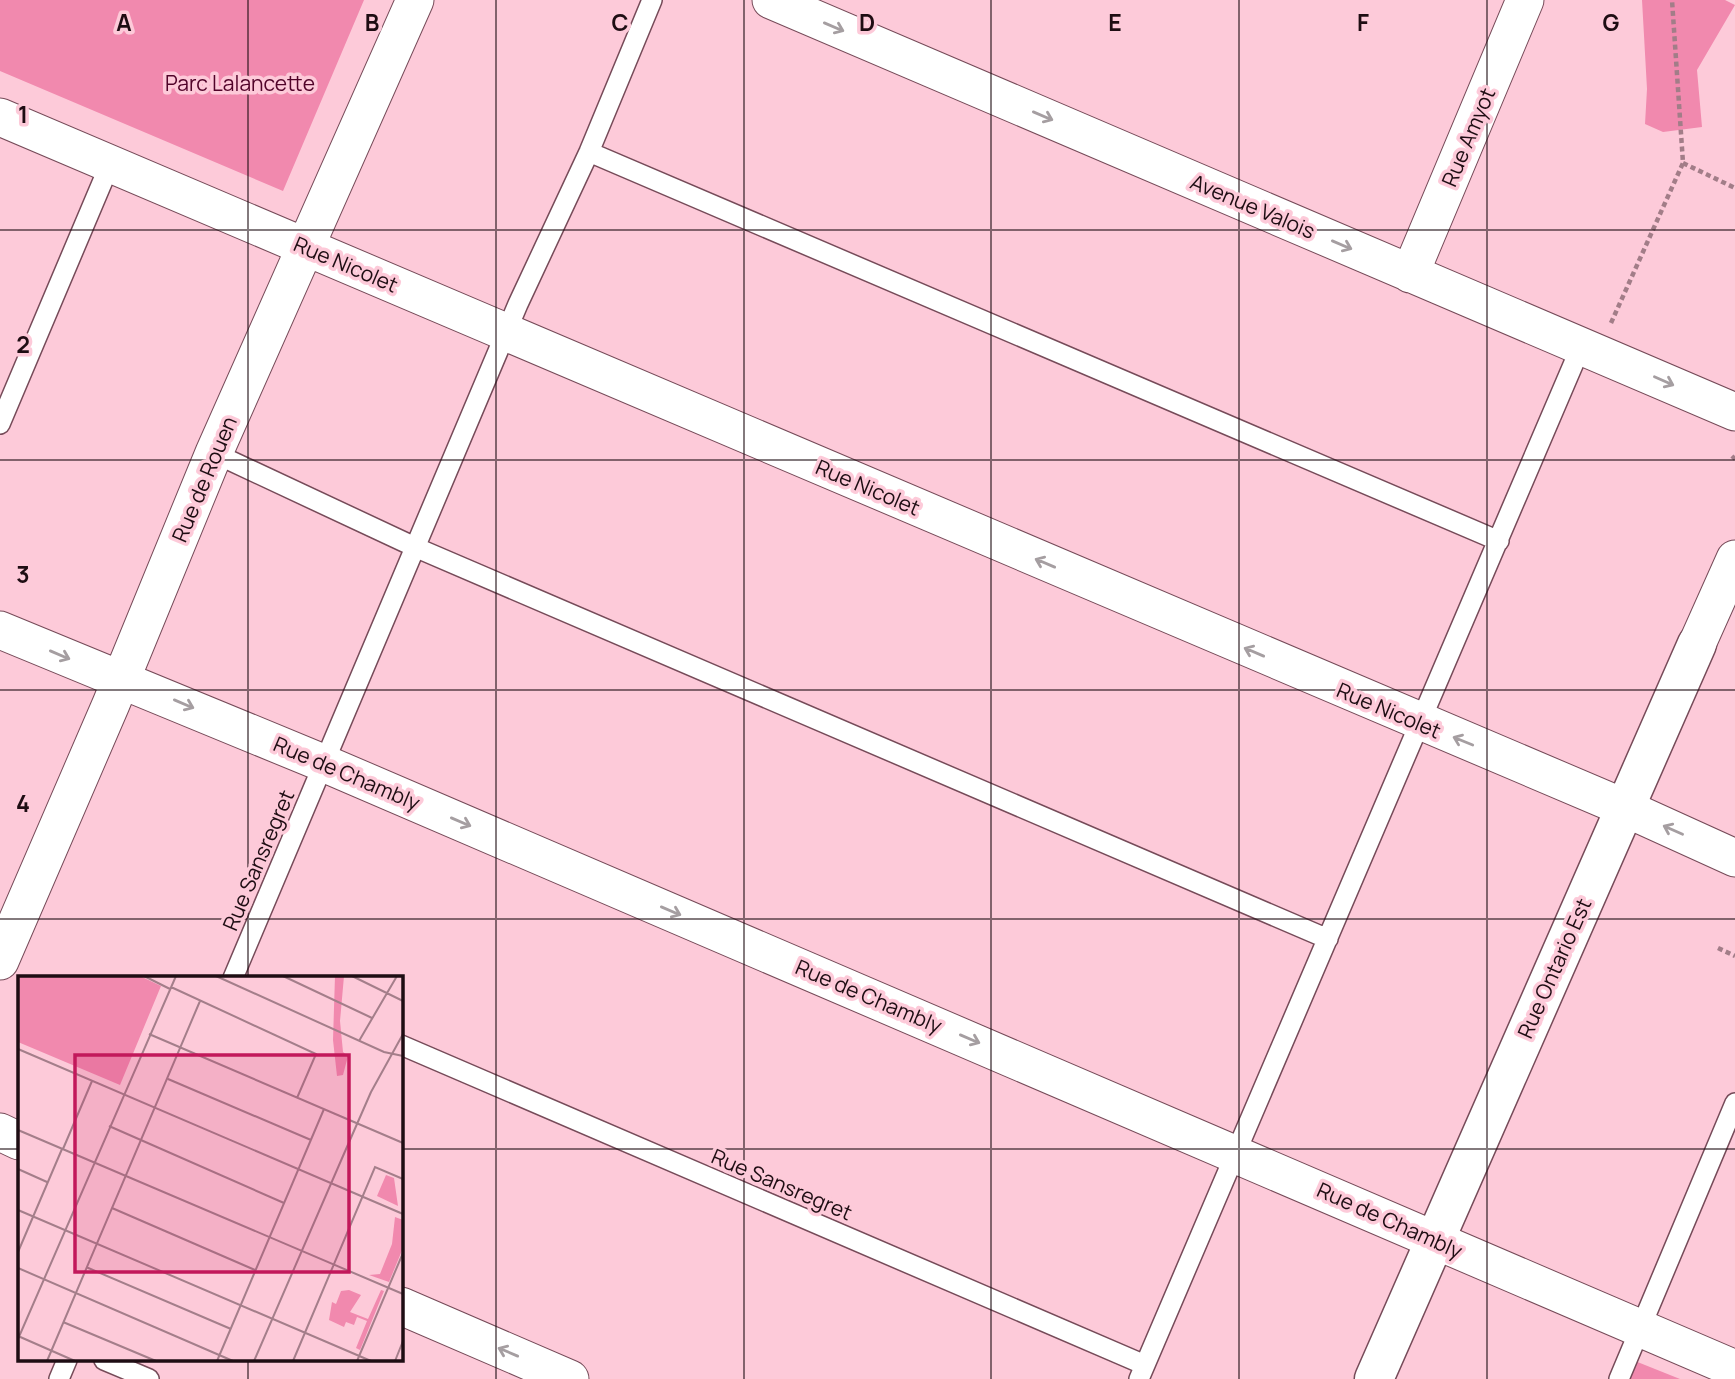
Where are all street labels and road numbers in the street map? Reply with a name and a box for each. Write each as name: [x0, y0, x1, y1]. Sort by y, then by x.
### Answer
street label: Rue Amyot: [1435, 83, 1501, 191]
street label: Avenue Valois: [1186, 167, 1320, 245]
street label: Rue Nicolet: [290, 229, 402, 299]
street label: Rue de Rouen: [165, 412, 243, 546]
street label: Rue Nicolet: [812, 452, 924, 522]
street label: Rue Nicolet: [1333, 675, 1445, 745]
street label: Rue de Chambly: [270, 730, 424, 816]
street label: Rue Sansregret: [216, 785, 300, 935]
street label: Rue Ontario Est: [1511, 894, 1597, 1042]
street label: Rue de Chambly: [792, 953, 946, 1039]
street label: Rue Sansregret: [707, 1142, 857, 1226]
street label: Rue de Chambly: [1313, 1175, 1467, 1265]

